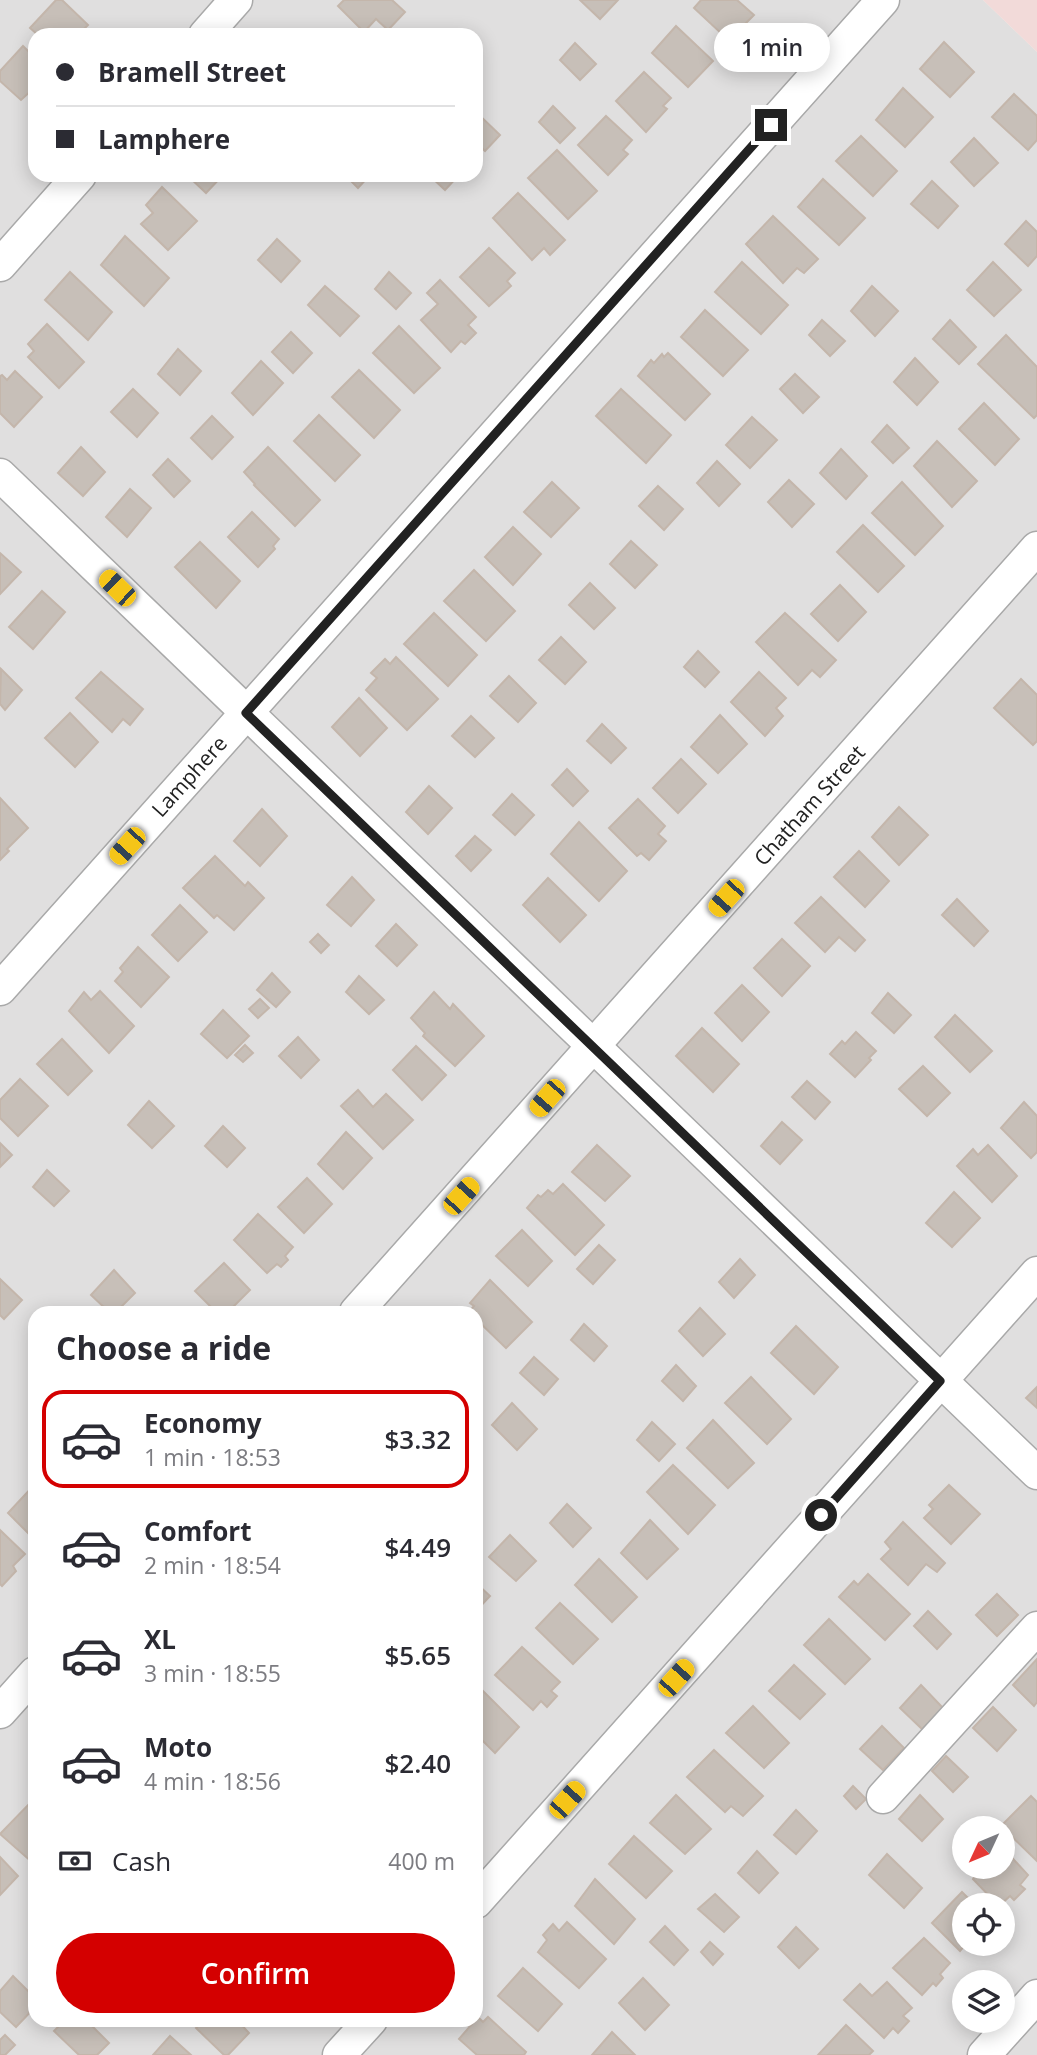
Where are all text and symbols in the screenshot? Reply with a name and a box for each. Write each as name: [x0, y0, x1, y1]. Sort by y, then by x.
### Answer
callout: 1 min: [713, 24, 829, 72]
text: 1 min: [741, 31, 803, 63]
text: Bramell Street: [98, 54, 286, 90]
route end: [755, 109, 787, 141]
text: Lamphere: [98, 121, 230, 157]
car: [95, 566, 140, 610]
street label: Lamphere: [145, 729, 233, 823]
street label: Chatham Street: [747, 739, 871, 871]
car: [106, 823, 149, 869]
car: [705, 875, 748, 921]
car: [526, 1075, 569, 1121]
car: [440, 1173, 483, 1219]
text: Choose a ride: [56, 1326, 271, 1369]
text: Economy: [144, 1405, 262, 1441]
icon: car: [60, 1408, 123, 1471]
text: $3.32: [384, 1421, 451, 1457]
text: 1 min · 18:53: [144, 1441, 281, 1473]
route start: [805, 1499, 837, 1531]
text: Comfort: [144, 1513, 251, 1549]
icon: car: [60, 1516, 123, 1579]
text: $4.49: [384, 1529, 451, 1565]
text: 2 min · 18:54: [144, 1549, 281, 1581]
text: XL: [144, 1621, 176, 1657]
icon: car: [60, 1624, 123, 1687]
text: $5.65: [384, 1637, 451, 1673]
car: [655, 1655, 698, 1701]
text: 3 min · 18:55: [144, 1657, 281, 1689]
text: Moto: [144, 1729, 212, 1765]
icon: car: [60, 1732, 123, 1795]
text: $2.40: [384, 1745, 451, 1781]
text: 4 min · 18:56: [144, 1765, 281, 1797]
car: [546, 1777, 589, 1823]
north arrow: [952, 1816, 1015, 1880]
map controls: [952, 1816, 1015, 2033]
icon: cash: [56, 1842, 94, 1880]
text: Cash: [112, 1843, 171, 1879]
text: 400 m: [388, 1845, 455, 1877]
button: locate: [952, 1893, 1015, 1956]
button: Confirm: [56, 1933, 455, 2013]
button: layers: [952, 1970, 1015, 2033]

